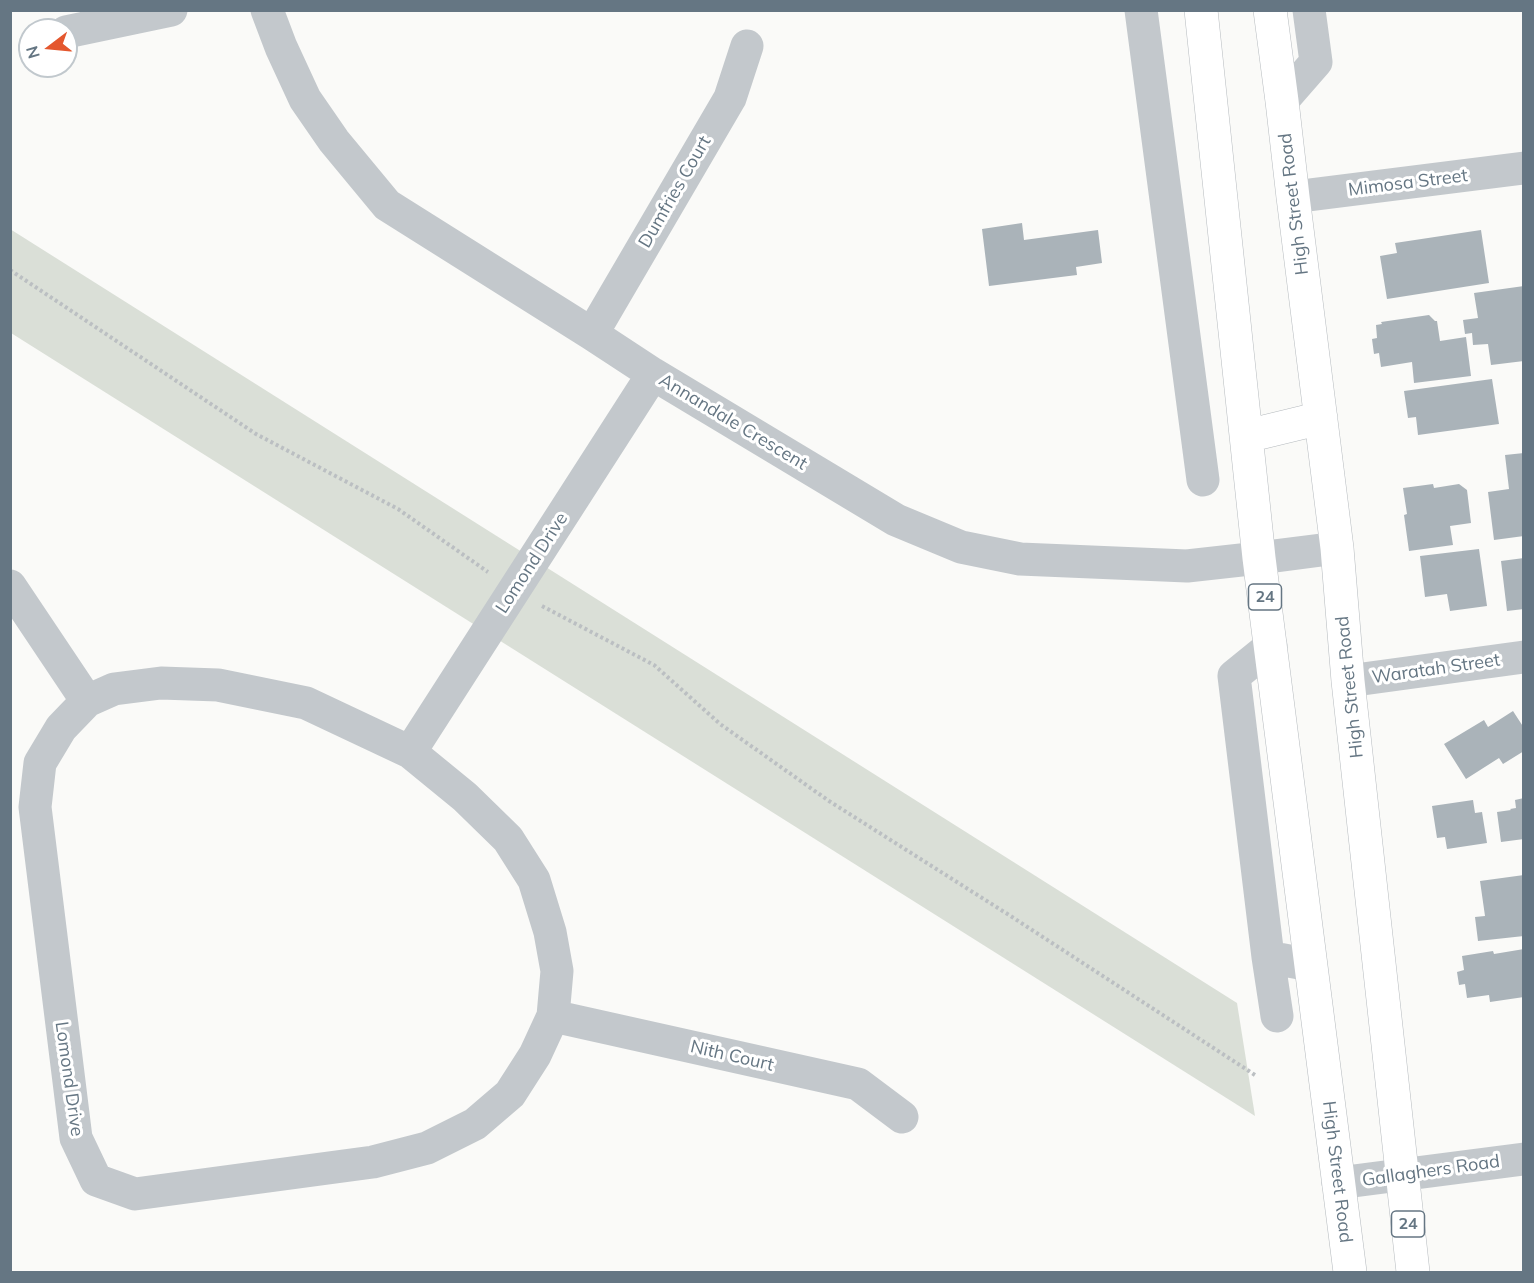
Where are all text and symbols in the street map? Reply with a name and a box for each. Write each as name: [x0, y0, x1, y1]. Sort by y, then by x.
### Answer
north arrow: [18, 18, 78, 78]
text: N: [21, 44, 44, 61]
street label: Dumfries Court: [634, 132, 716, 252]
street label: High Street Road: [1275, 132, 1313, 276]
street label: Mimosa Street: [1347, 165, 1469, 201]
street label: Annandale Crescent: [655, 369, 811, 475]
street label: Lomond Drive: [491, 509, 573, 617]
road number: 24: [1248, 584, 1282, 610]
street label: High Street Road: [1332, 615, 1368, 759]
street label: Waratah Street: [1371, 649, 1501, 689]
street label: Lomond Drive: [50, 1020, 88, 1138]
street label: Nith Court: [688, 1036, 776, 1076]
street label: High Street Road: [1318, 1100, 1356, 1244]
street label: Gallaghers Road: [1361, 1151, 1501, 1191]
road number: 24: [1392, 1211, 1424, 1237]

